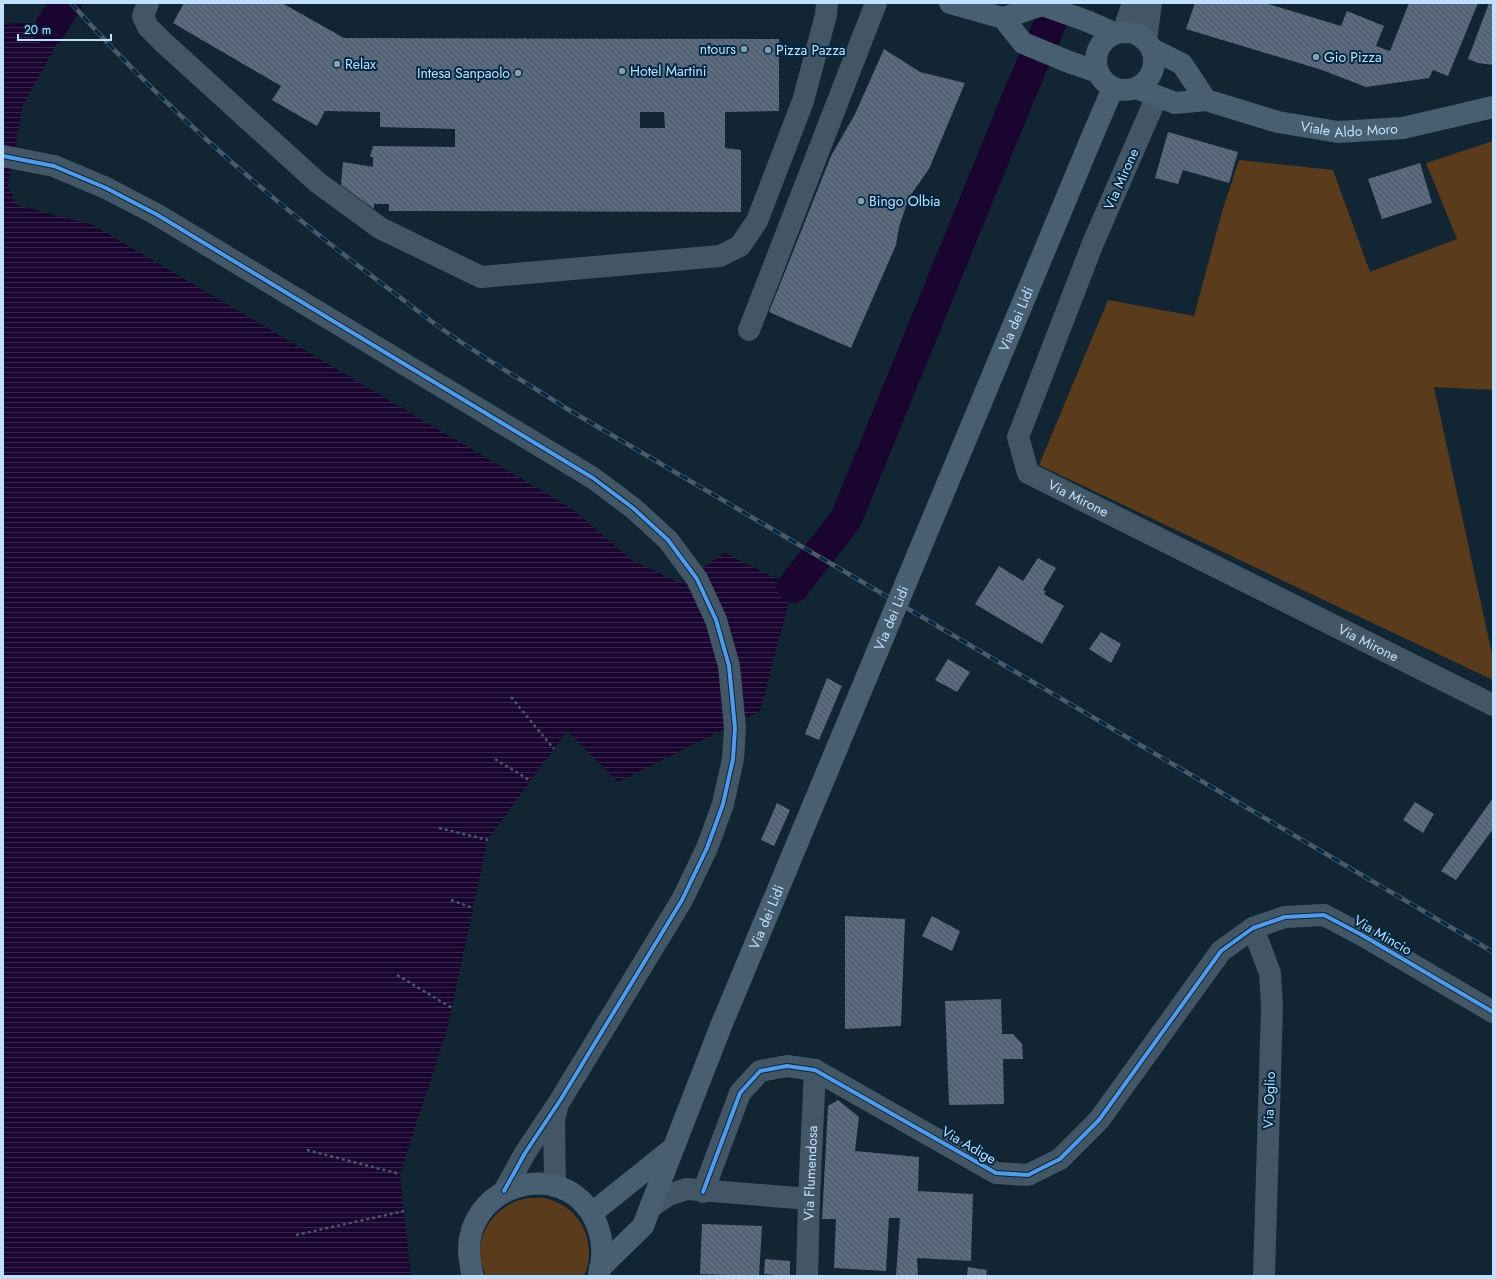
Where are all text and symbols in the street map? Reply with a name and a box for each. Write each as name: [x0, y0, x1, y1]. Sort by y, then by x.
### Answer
scale bar: [18, 16, 111, 42]
text: 20 m: [24, 21, 51, 39]
place label: ntours: [700, 39, 736, 59]
place label: Pizza Pazza: [776, 40, 846, 60]
marker: ntours: [739, 44, 749, 54]
marker: Pizza Pazza: [763, 45, 773, 55]
place label: Gio Pizza: [1324, 47, 1382, 67]
marker: Gio Pizza: [1311, 52, 1321, 62]
place label: Relax: [345, 54, 376, 74]
marker: Relax: [332, 59, 342, 69]
place label: Hotel Martini: [630, 61, 707, 81]
place label: Intesa Sanpaolo: [417, 63, 510, 83]
marker: Hotel Martini: [617, 66, 627, 76]
marker: Intesa Sanpaolo: [513, 68, 523, 78]
street label: Viale Aldo Moro: [1299, 116, 1399, 142]
street label: Via Mirone: [1099, 145, 1143, 213]
place label: Bingo Olbia: [869, 191, 940, 211]
marker: Bingo Olbia: [856, 196, 866, 206]
street label: Via dei Lidi: [994, 284, 1038, 355]
street label: Via Mirone: [1045, 475, 1112, 522]
street label: Via dei Lidi: [869, 583, 914, 654]
street label: Via Mirone: [1334, 619, 1402, 666]
street label: Via dei Lidi: [744, 882, 789, 953]
street label: Via Mincio: [1350, 910, 1416, 960]
street label: Via Oglio: [1258, 1071, 1280, 1129]
street label: Via Adige: [938, 1121, 1000, 1169]
street label: Via Flumendosa: [798, 1125, 822, 1221]

